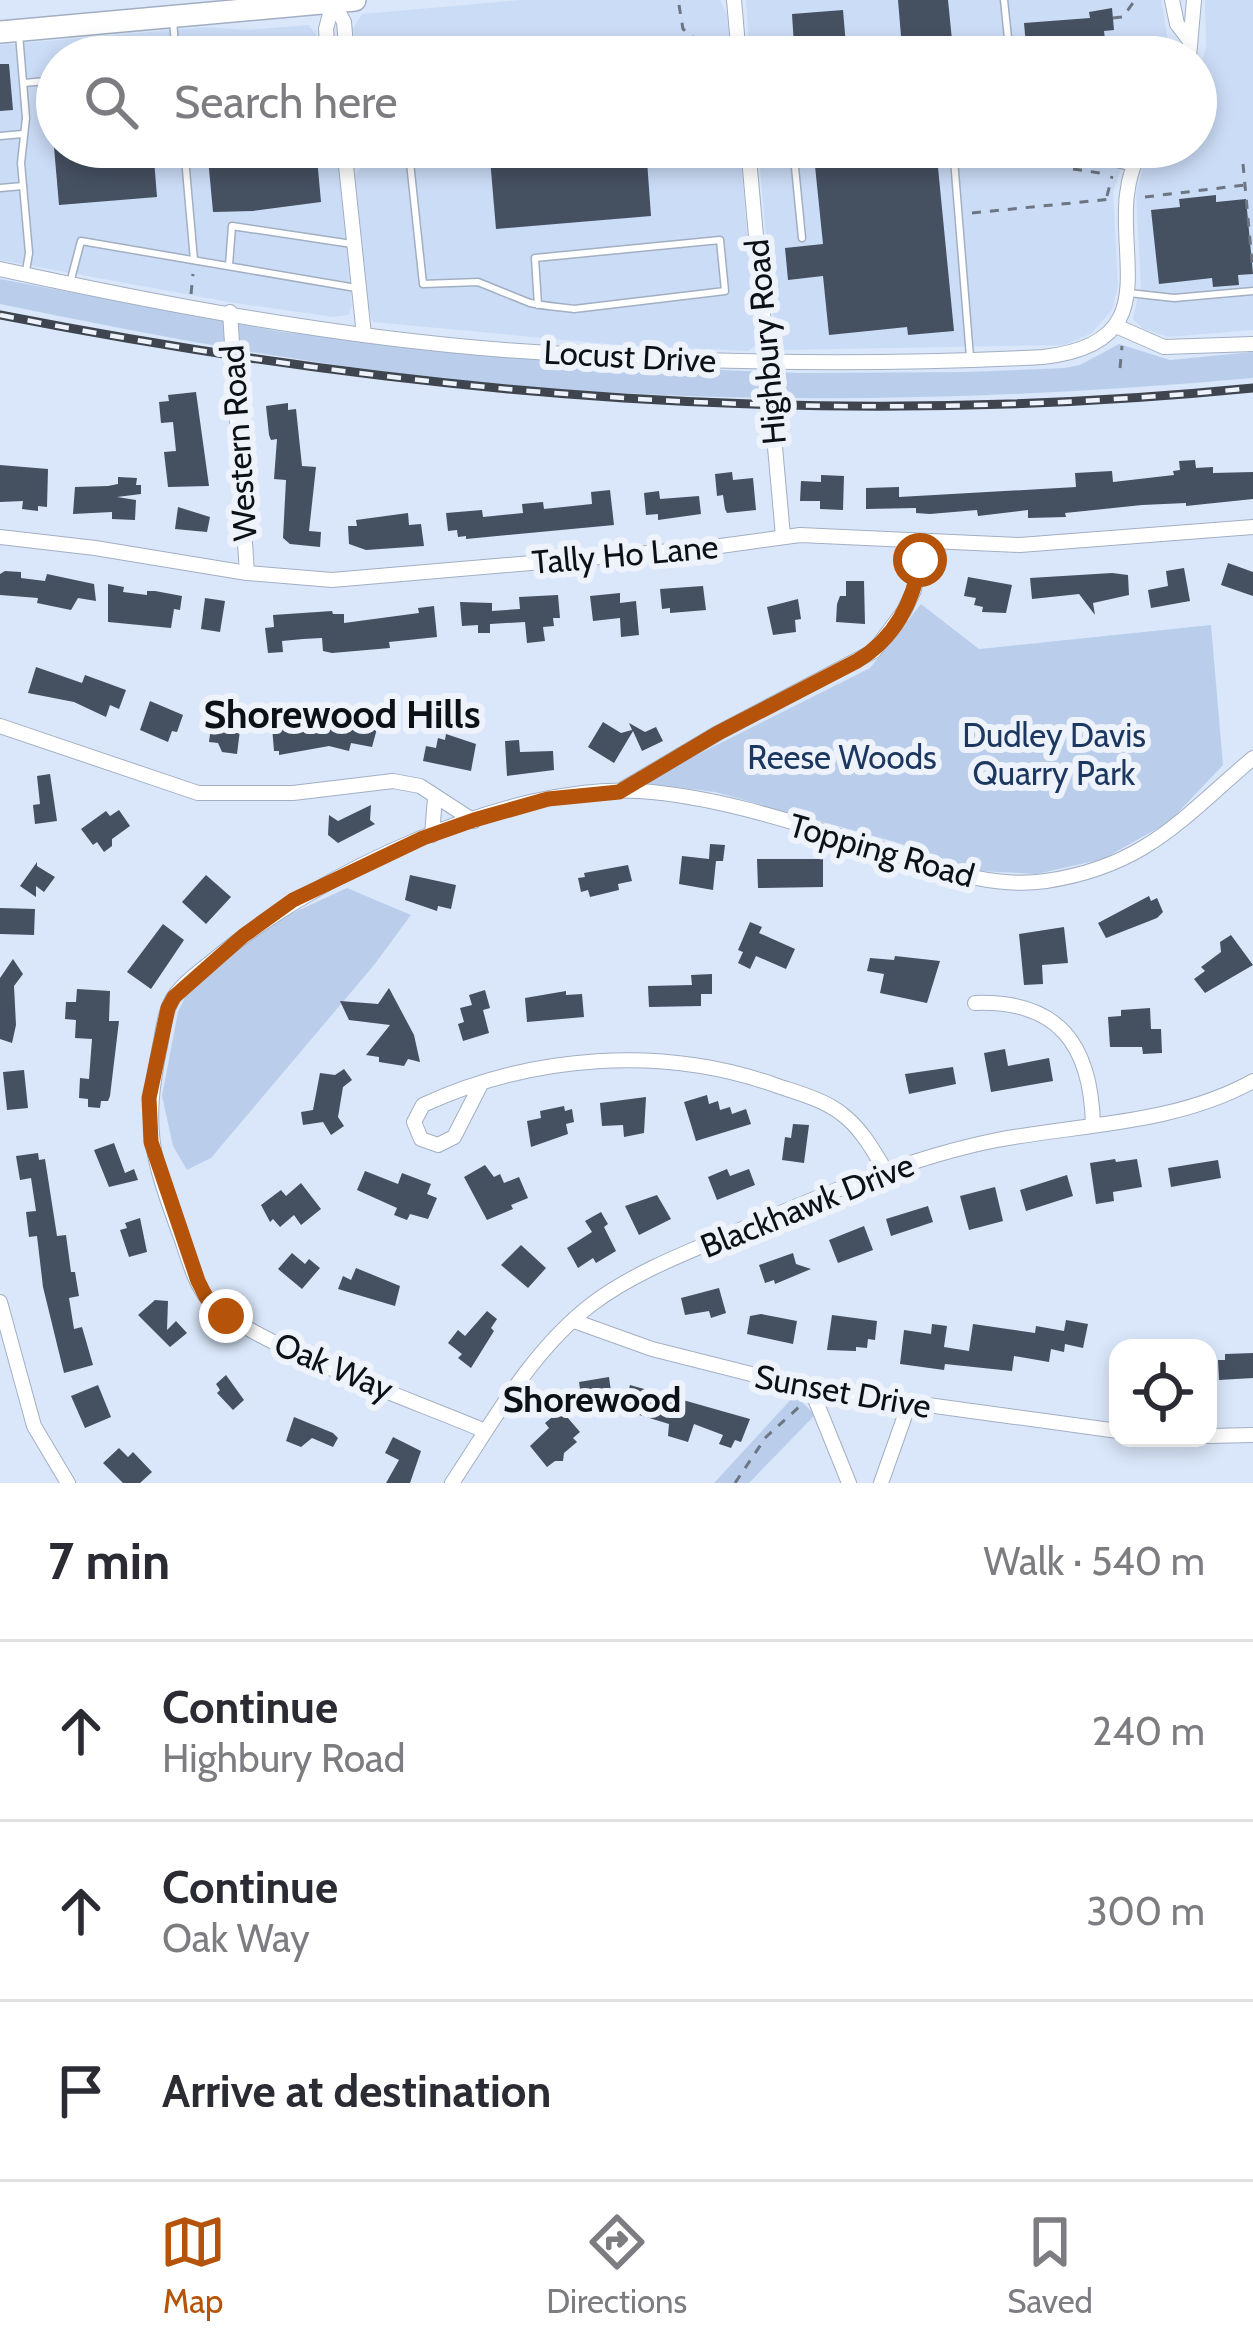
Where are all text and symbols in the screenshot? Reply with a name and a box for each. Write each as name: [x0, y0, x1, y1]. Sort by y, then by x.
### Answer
search box: [36, 36, 1217, 168]
icon: search: [78, 69, 144, 135]
text: Search here: [174, 75, 398, 129]
street label: Highbury Road: [736, 238, 794, 446]
street label: Locust Drive: [543, 332, 717, 380]
street label: Western Road: [211, 344, 265, 542]
street label: Tally Ho Lane: [530, 526, 720, 582]
route start: [893, 533, 947, 587]
district label: Shorewood Hills: [204, 690, 480, 738]
park label: Dudley Davis Quarry Park: [962, 715, 1146, 793]
park label: Reese Woods: [747, 737, 937, 777]
street label: Topping Road: [785, 804, 979, 896]
street label: Blackhawk Drive: [695, 1144, 919, 1266]
route end: [199, 1289, 253, 1343]
street label: Oak Way: [269, 1323, 400, 1409]
map controls: [1109, 1339, 1217, 1447]
button: locate: [1109, 1339, 1217, 1447]
street label: Sunset Drive: [752, 1356, 934, 1426]
district label: Shorewood: [503, 1377, 681, 1421]
text: 7 min: [48, 1530, 170, 1592]
text: Walk · 540 m: [984, 1537, 1205, 1585]
text: Continue: [162, 1680, 338, 1734]
icon: ahead: [48, 1698, 114, 1764]
text: 240 m: [1092, 1707, 1205, 1755]
text: Highbury Road: [162, 1734, 405, 1782]
text: Continue: [162, 1860, 338, 1914]
icon: ahead: [48, 1878, 114, 1944]
text: 300 m: [1086, 1887, 1205, 1935]
text: Oak Way: [162, 1914, 310, 1962]
icon: arrive: [48, 2058, 114, 2124]
text: Arrive at destination: [162, 2064, 551, 2118]
tab: Map: [160, 2209, 226, 2321]
tab: Directions: [546, 2209, 687, 2321]
tab: Saved: [1007, 2209, 1093, 2321]

